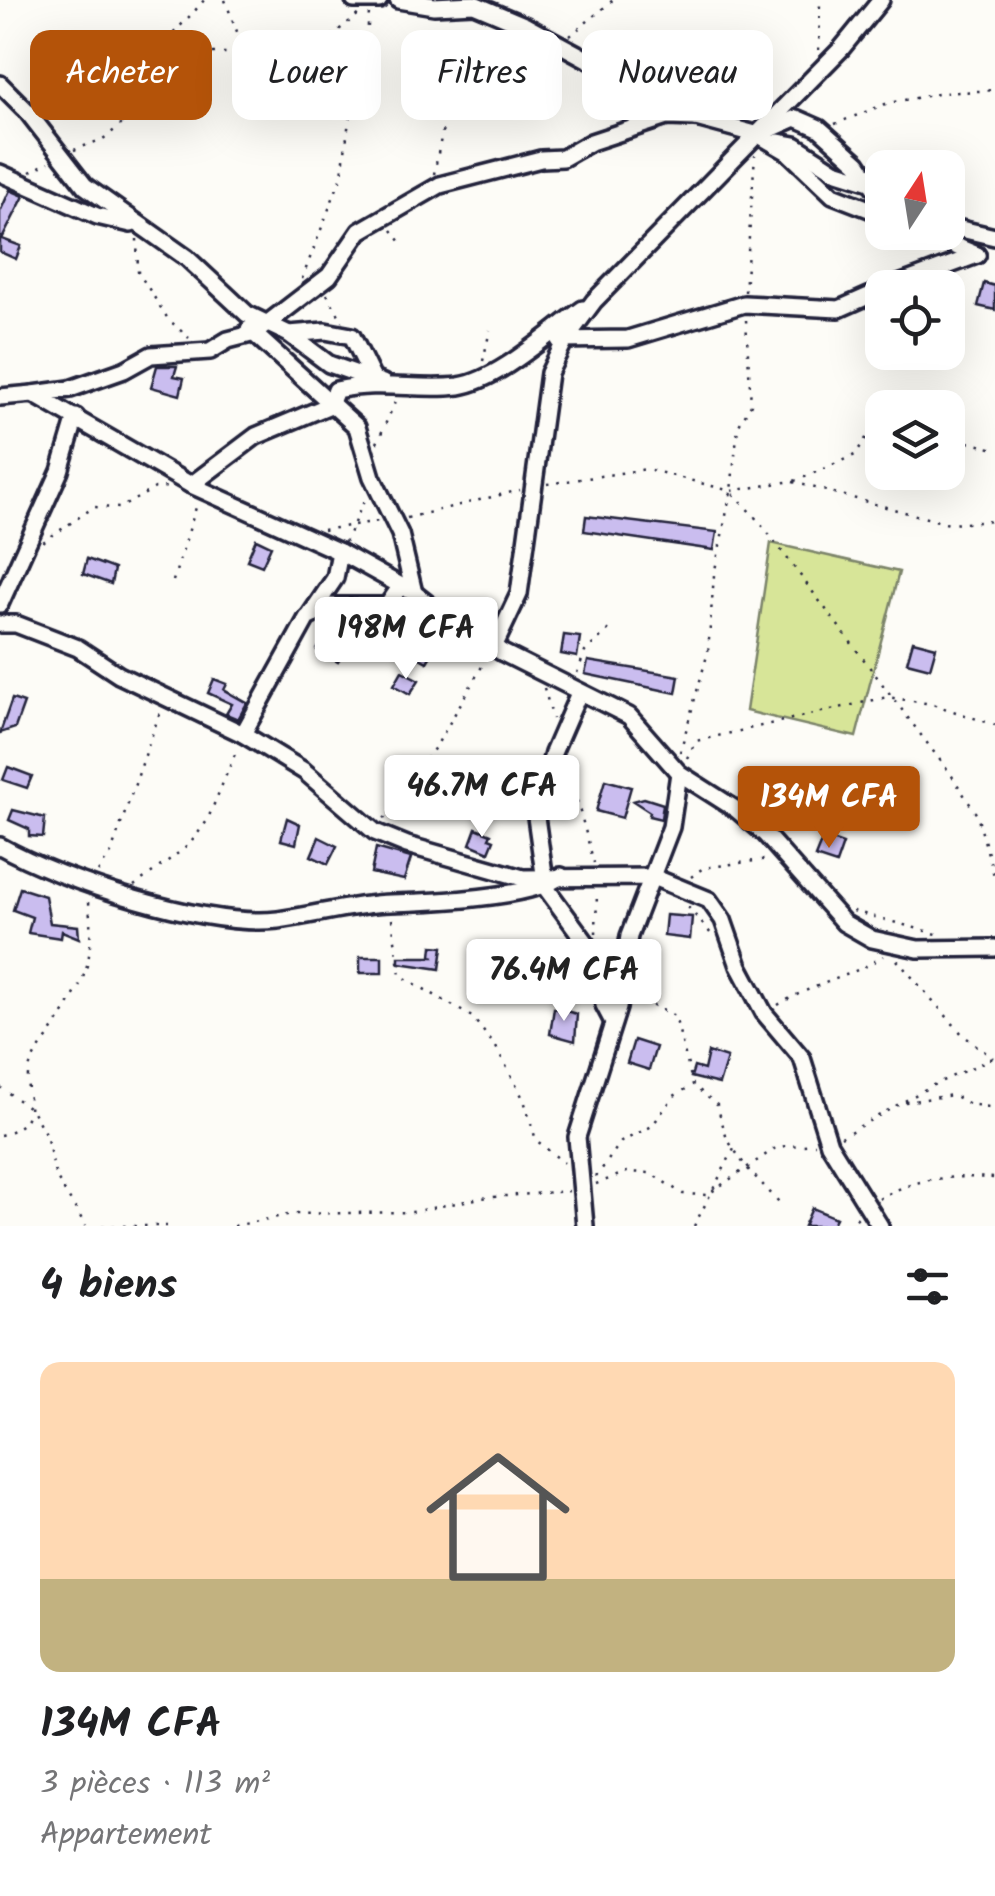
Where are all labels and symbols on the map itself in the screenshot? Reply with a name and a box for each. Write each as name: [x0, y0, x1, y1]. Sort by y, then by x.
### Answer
north arrow: [865, 150, 965, 250]
pin: 198M CFA: [303, 597, 509, 682]
pin: 46.7M CFA: [368, 755, 596, 840]
pin: 134M CFA: [726, 766, 932, 851]
pin: 76.4M CFA: [450, 939, 678, 1024]

